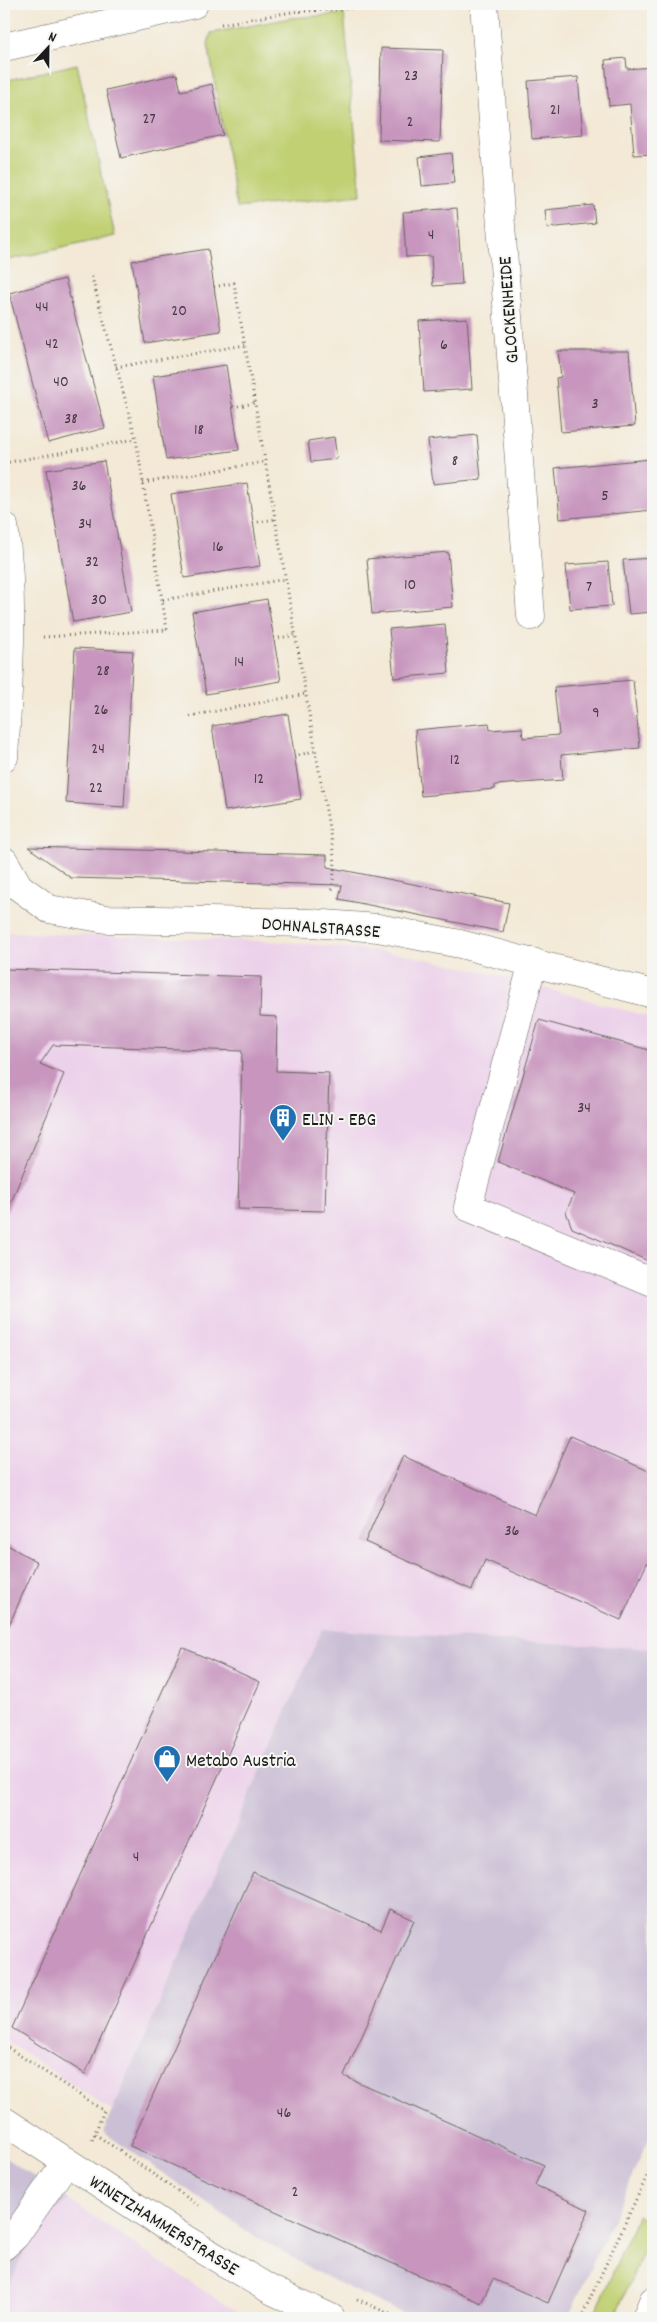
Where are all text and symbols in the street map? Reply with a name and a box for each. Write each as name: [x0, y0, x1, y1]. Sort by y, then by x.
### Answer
north arrow: [22, 22, 72, 72]
text: N: [45, 27, 59, 48]
house number: 23: [404, 65, 418, 88]
house number: 21: [550, 99, 560, 122]
house number: 27: [142, 108, 156, 131]
house number: 2: [407, 111, 414, 134]
house number: 4: [428, 224, 434, 247]
street label: GLOCKENHEIDE: [493, 255, 528, 364]
house number: 44: [35, 296, 49, 319]
house number: 20: [171, 300, 187, 323]
house number: 42: [45, 333, 59, 356]
house number: 6: [440, 334, 448, 357]
house number: 40: [53, 371, 69, 394]
house number: 3: [591, 393, 599, 416]
house number: 38: [64, 408, 78, 431]
house number: 18: [194, 419, 204, 442]
house number: 8: [452, 450, 458, 473]
house number: 36: [72, 475, 87, 498]
house number: 5: [601, 485, 609, 508]
house number: 34: [78, 513, 92, 536]
house number: 16: [212, 536, 224, 559]
house number: 32: [85, 551, 99, 574]
house number: 10: [404, 574, 416, 597]
house number: 7: [586, 576, 592, 599]
house number: 30: [91, 589, 107, 612]
house number: 14: [234, 651, 244, 674]
house number: 28: [96, 660, 110, 683]
house number: 26: [94, 699, 109, 722]
house number: 9: [592, 702, 600, 725]
house number: 24: [91, 738, 105, 761]
house number: 12: [450, 749, 460, 772]
house number: 12: [254, 768, 264, 791]
house number: 22: [89, 777, 103, 800]
street label: DOHNALSTRASSE: [260, 912, 381, 947]
house number: 34: [577, 1097, 591, 1120]
building icon: ELIN - EBG: [268, 1103, 298, 1142]
place label: ELIN - EBG: [302, 1108, 376, 1135]
house number: 36: [505, 1520, 520, 1543]
shop icon: Metabo Austria: [152, 1744, 182, 1783]
place label: Metabo Austria: [186, 1749, 297, 1776]
house number: 4: [133, 1846, 139, 1869]
house number: 46: [277, 2102, 291, 2125]
street label: WINETZHAMMERSTRASSE: [83, 2170, 244, 2284]
house number: 2: [292, 2181, 299, 2204]

